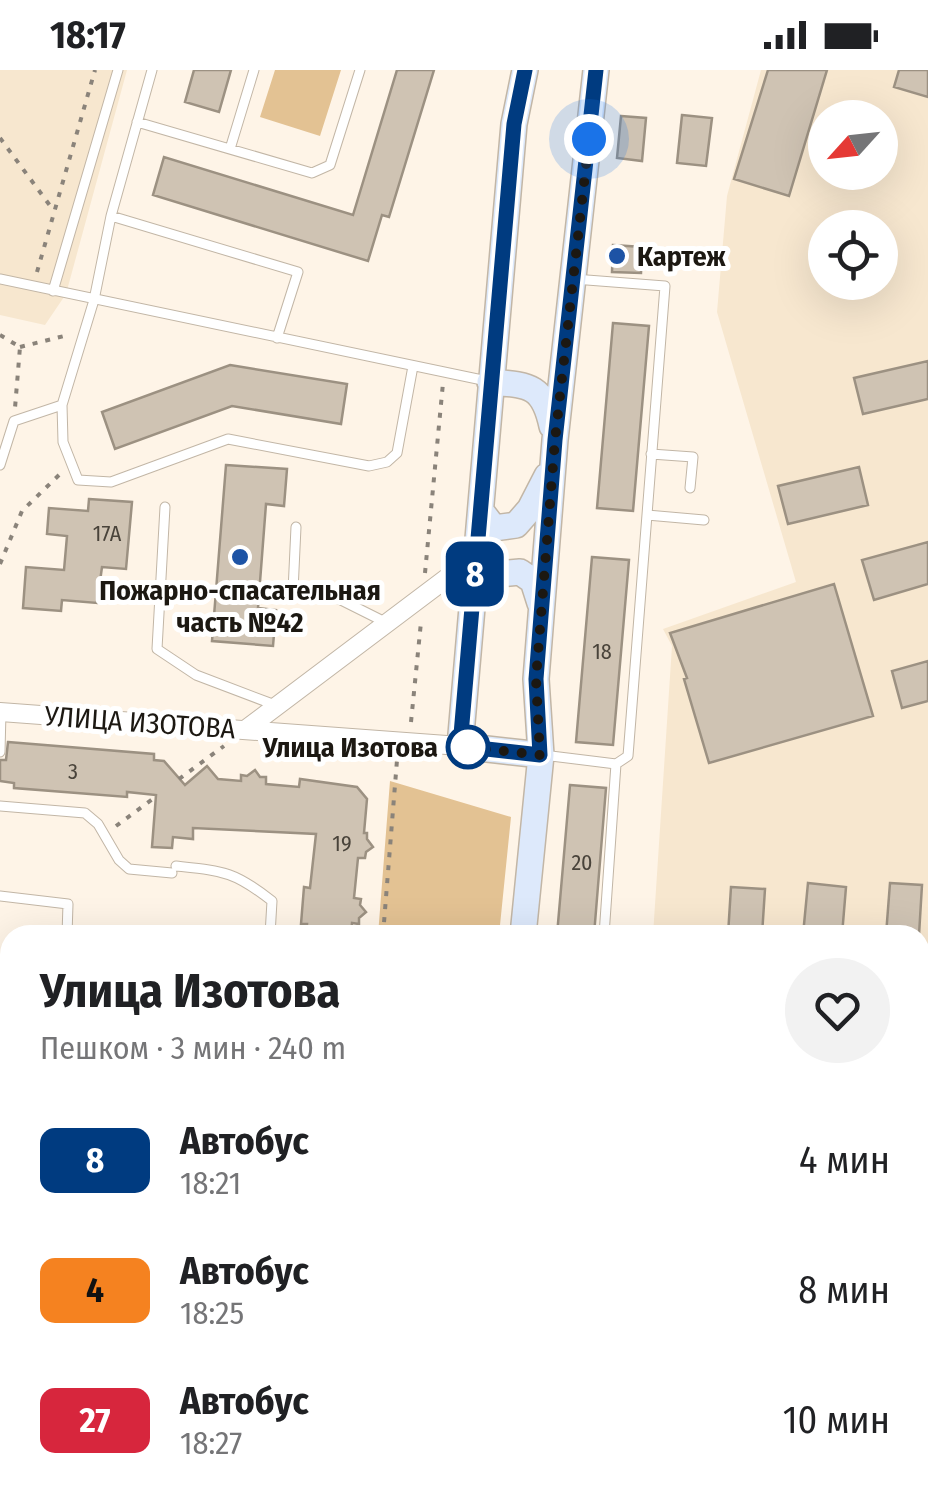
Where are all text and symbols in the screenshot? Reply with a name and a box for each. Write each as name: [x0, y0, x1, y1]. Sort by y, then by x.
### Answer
text: 18:17: [50, 12, 126, 58]
north arrow: [808, 100, 898, 190]
map controls: [808, 100, 898, 300]
your location: [564, 114, 614, 164]
button: locate: [808, 210, 898, 300]
place label: Картеж: [637, 240, 726, 273]
marker: Картеж: [606, 245, 628, 267]
house number: 17А: [93, 520, 122, 547]
line badge: 8: [442, 542, 508, 606]
marker: Пожарно-спасательная часть №42: [229, 546, 251, 568]
text: 8: [466, 553, 484, 595]
place label: Пожарно-спасательная часть №42: [99, 574, 381, 639]
house number: 18: [592, 638, 612, 665]
street label: УЛИЦА ИЗОТОВА: [43, 699, 237, 746]
marker: Улица Изотова: [447, 726, 489, 768]
place label: Улица Изотова: [262, 731, 438, 764]
house number: 3: [68, 758, 78, 785]
house number: 19: [332, 830, 352, 857]
house number: 20: [571, 849, 593, 876]
button: heart: [785, 958, 890, 1063]
text: Улица Изотова: [40, 962, 340, 1020]
text: Пешком · 3 мин · 240 m: [40, 1029, 346, 1067]
text: Автобус: [180, 1118, 309, 1164]
text: 4 мин: [799, 1137, 890, 1183]
text: 8: [86, 1139, 104, 1181]
text: 18:21: [180, 1164, 241, 1202]
text: Автобус: [180, 1248, 309, 1294]
text: 8 мин: [798, 1267, 890, 1313]
text: 4: [86, 1269, 104, 1311]
text: 18:25: [180, 1294, 244, 1332]
text: Автобус: [180, 1378, 309, 1424]
text: 10 мин: [783, 1397, 890, 1443]
text: 27: [80, 1399, 110, 1441]
text: 18:27: [180, 1424, 242, 1462]

